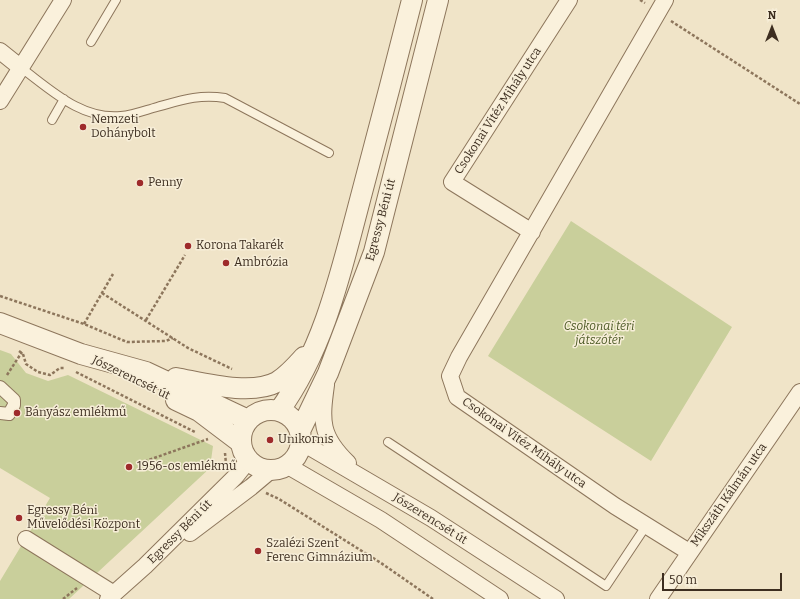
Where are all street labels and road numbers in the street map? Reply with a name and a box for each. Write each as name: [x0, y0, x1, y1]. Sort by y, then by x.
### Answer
street label: Csokonai Vitéz Mihály utca: [452, 45, 544, 177]
street label: Egressy Béni út: [363, 177, 399, 263]
street label: Jószerencsét út: [90, 353, 172, 403]
street label: Csokonai Vitéz Mihály utca: [459, 395, 589, 491]
street label: Mikszáth Kálmán utca: [688, 440, 770, 550]
street label: Jószerencsét út: [390, 490, 470, 548]
street label: Egressy Béni út: [145, 497, 215, 567]

